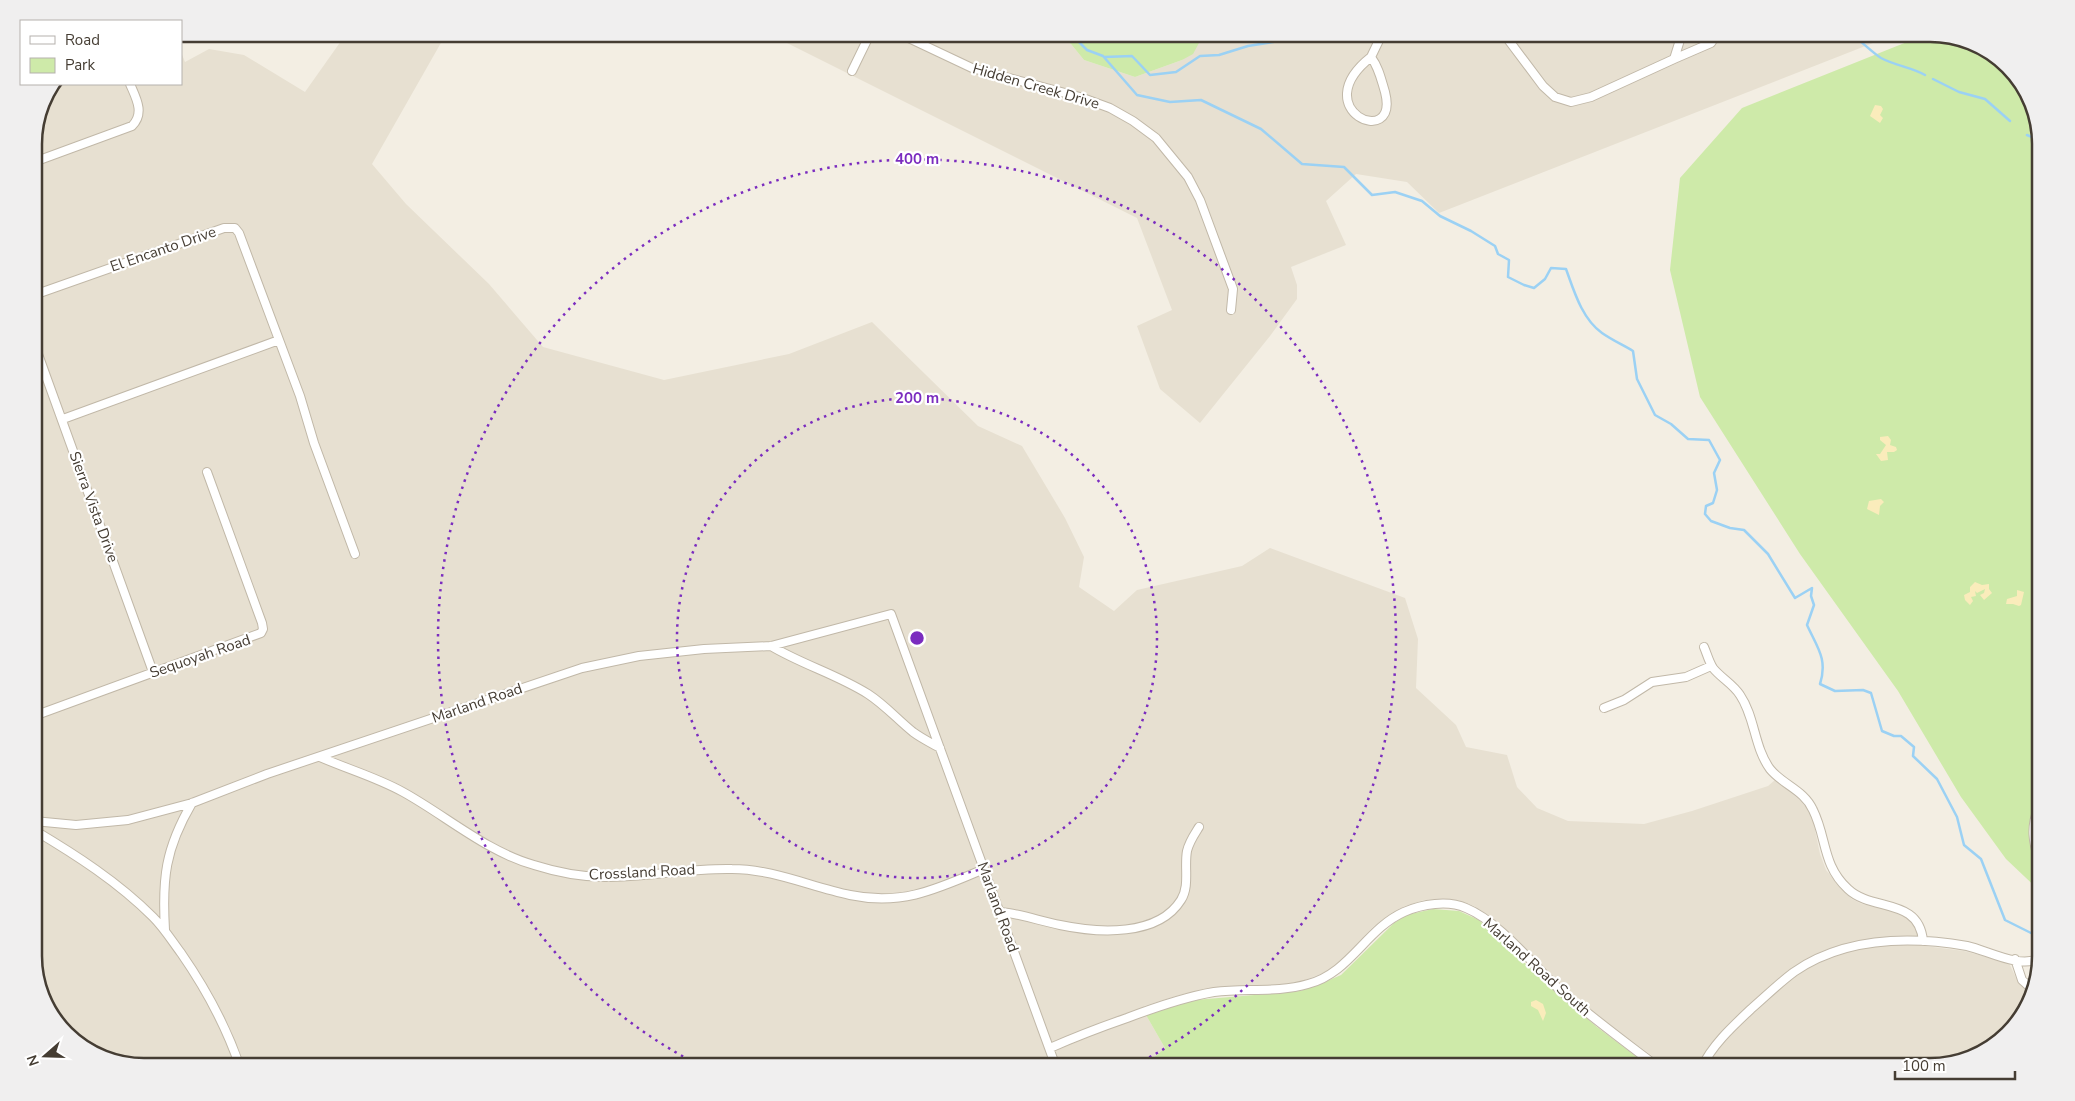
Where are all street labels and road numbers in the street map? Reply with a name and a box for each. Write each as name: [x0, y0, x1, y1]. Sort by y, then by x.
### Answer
street label: Hidden Creek Drive: [970, 58, 1102, 114]
street label: El Encanto Drive: [107, 222, 219, 276]
street label: Sierra Vista Drive: [65, 449, 123, 565]
street label: Sequoyah Road: [147, 629, 253, 683]
street label: Marland Road: [429, 678, 525, 728]
street label: Crossland Road: [588, 859, 696, 885]
street label: Marland Road: [972, 859, 1024, 955]
street label: Marland Road South: [1479, 913, 1595, 1021]

